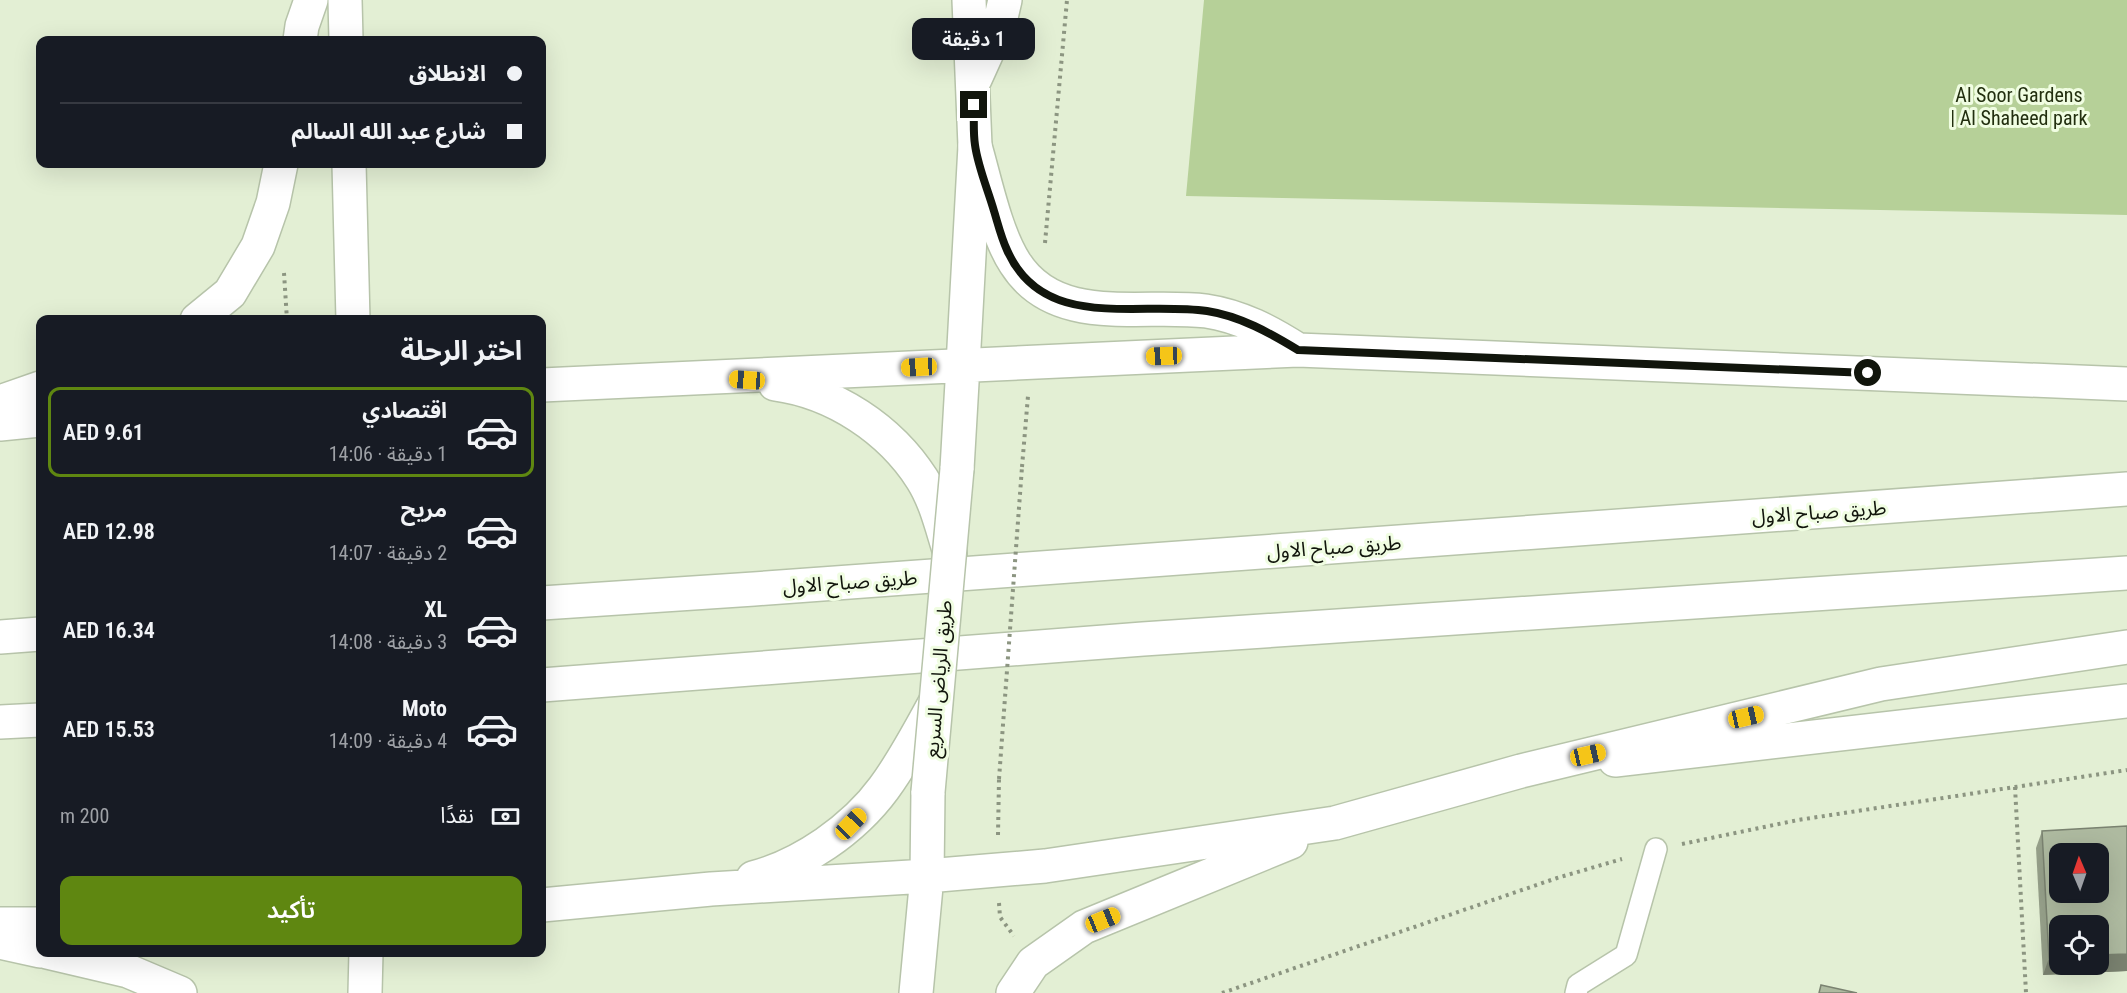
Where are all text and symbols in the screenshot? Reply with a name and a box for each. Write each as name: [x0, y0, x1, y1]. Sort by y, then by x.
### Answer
callout: 1 دقيقة: [912, 18, 1036, 60]
text: 1 دقيقة: [942, 27, 1005, 51]
text: الانطلاق: [409, 61, 486, 86]
park label: Al Soor Gardens | Al Shaheed park: [1950, 83, 2088, 130]
route end: [960, 91, 987, 118]
text: شارع عبد الله السالم: [292, 119, 486, 144]
text: اختر الرحلة: [400, 335, 522, 367]
car: [1146, 346, 1182, 366]
car: [901, 357, 937, 377]
route start: [1854, 359, 1881, 386]
car: [728, 370, 766, 390]
text: اقتصادي: [362, 398, 447, 423]
icon: car: [465, 405, 519, 459]
text: AED 9.61: [63, 420, 144, 445]
text: 1 دقيقة · 14:06: [329, 442, 447, 466]
street label: طريق صباح الاول: [1751, 495, 1887, 532]
text: مريح: [401, 497, 447, 522]
icon: car: [465, 504, 519, 558]
text: AED 12.98: [63, 519, 155, 544]
street label: طريق صباح الاول: [1266, 530, 1402, 567]
text: 2 دقيقة · 14:07: [329, 541, 447, 565]
street label: طريق صباح الاول: [782, 565, 918, 602]
text: XL: [424, 597, 447, 622]
street label: طريق الرياض السريع: [919, 599, 960, 759]
icon: car: [465, 603, 519, 657]
text: AED 16.34: [63, 618, 155, 643]
text: 3 دقيقة · 14:08: [329, 630, 447, 654]
text: Moto: [402, 696, 447, 721]
icon: car: [465, 702, 519, 756]
car: [1726, 704, 1766, 730]
text: AED 15.53: [63, 717, 155, 742]
text: 4 دقيقة · 14:09: [329, 729, 447, 753]
car: [1568, 742, 1608, 768]
icon: cash: [489, 800, 522, 833]
text: نقدًا: [440, 803, 474, 828]
text: 200 m: [60, 804, 109, 828]
car: [832, 805, 870, 843]
north arrow: [2049, 843, 2109, 903]
map controls: [2049, 843, 2109, 975]
button: تأكيد: [60, 876, 522, 945]
car: [1083, 905, 1123, 935]
button: locate: [2049, 915, 2109, 975]

